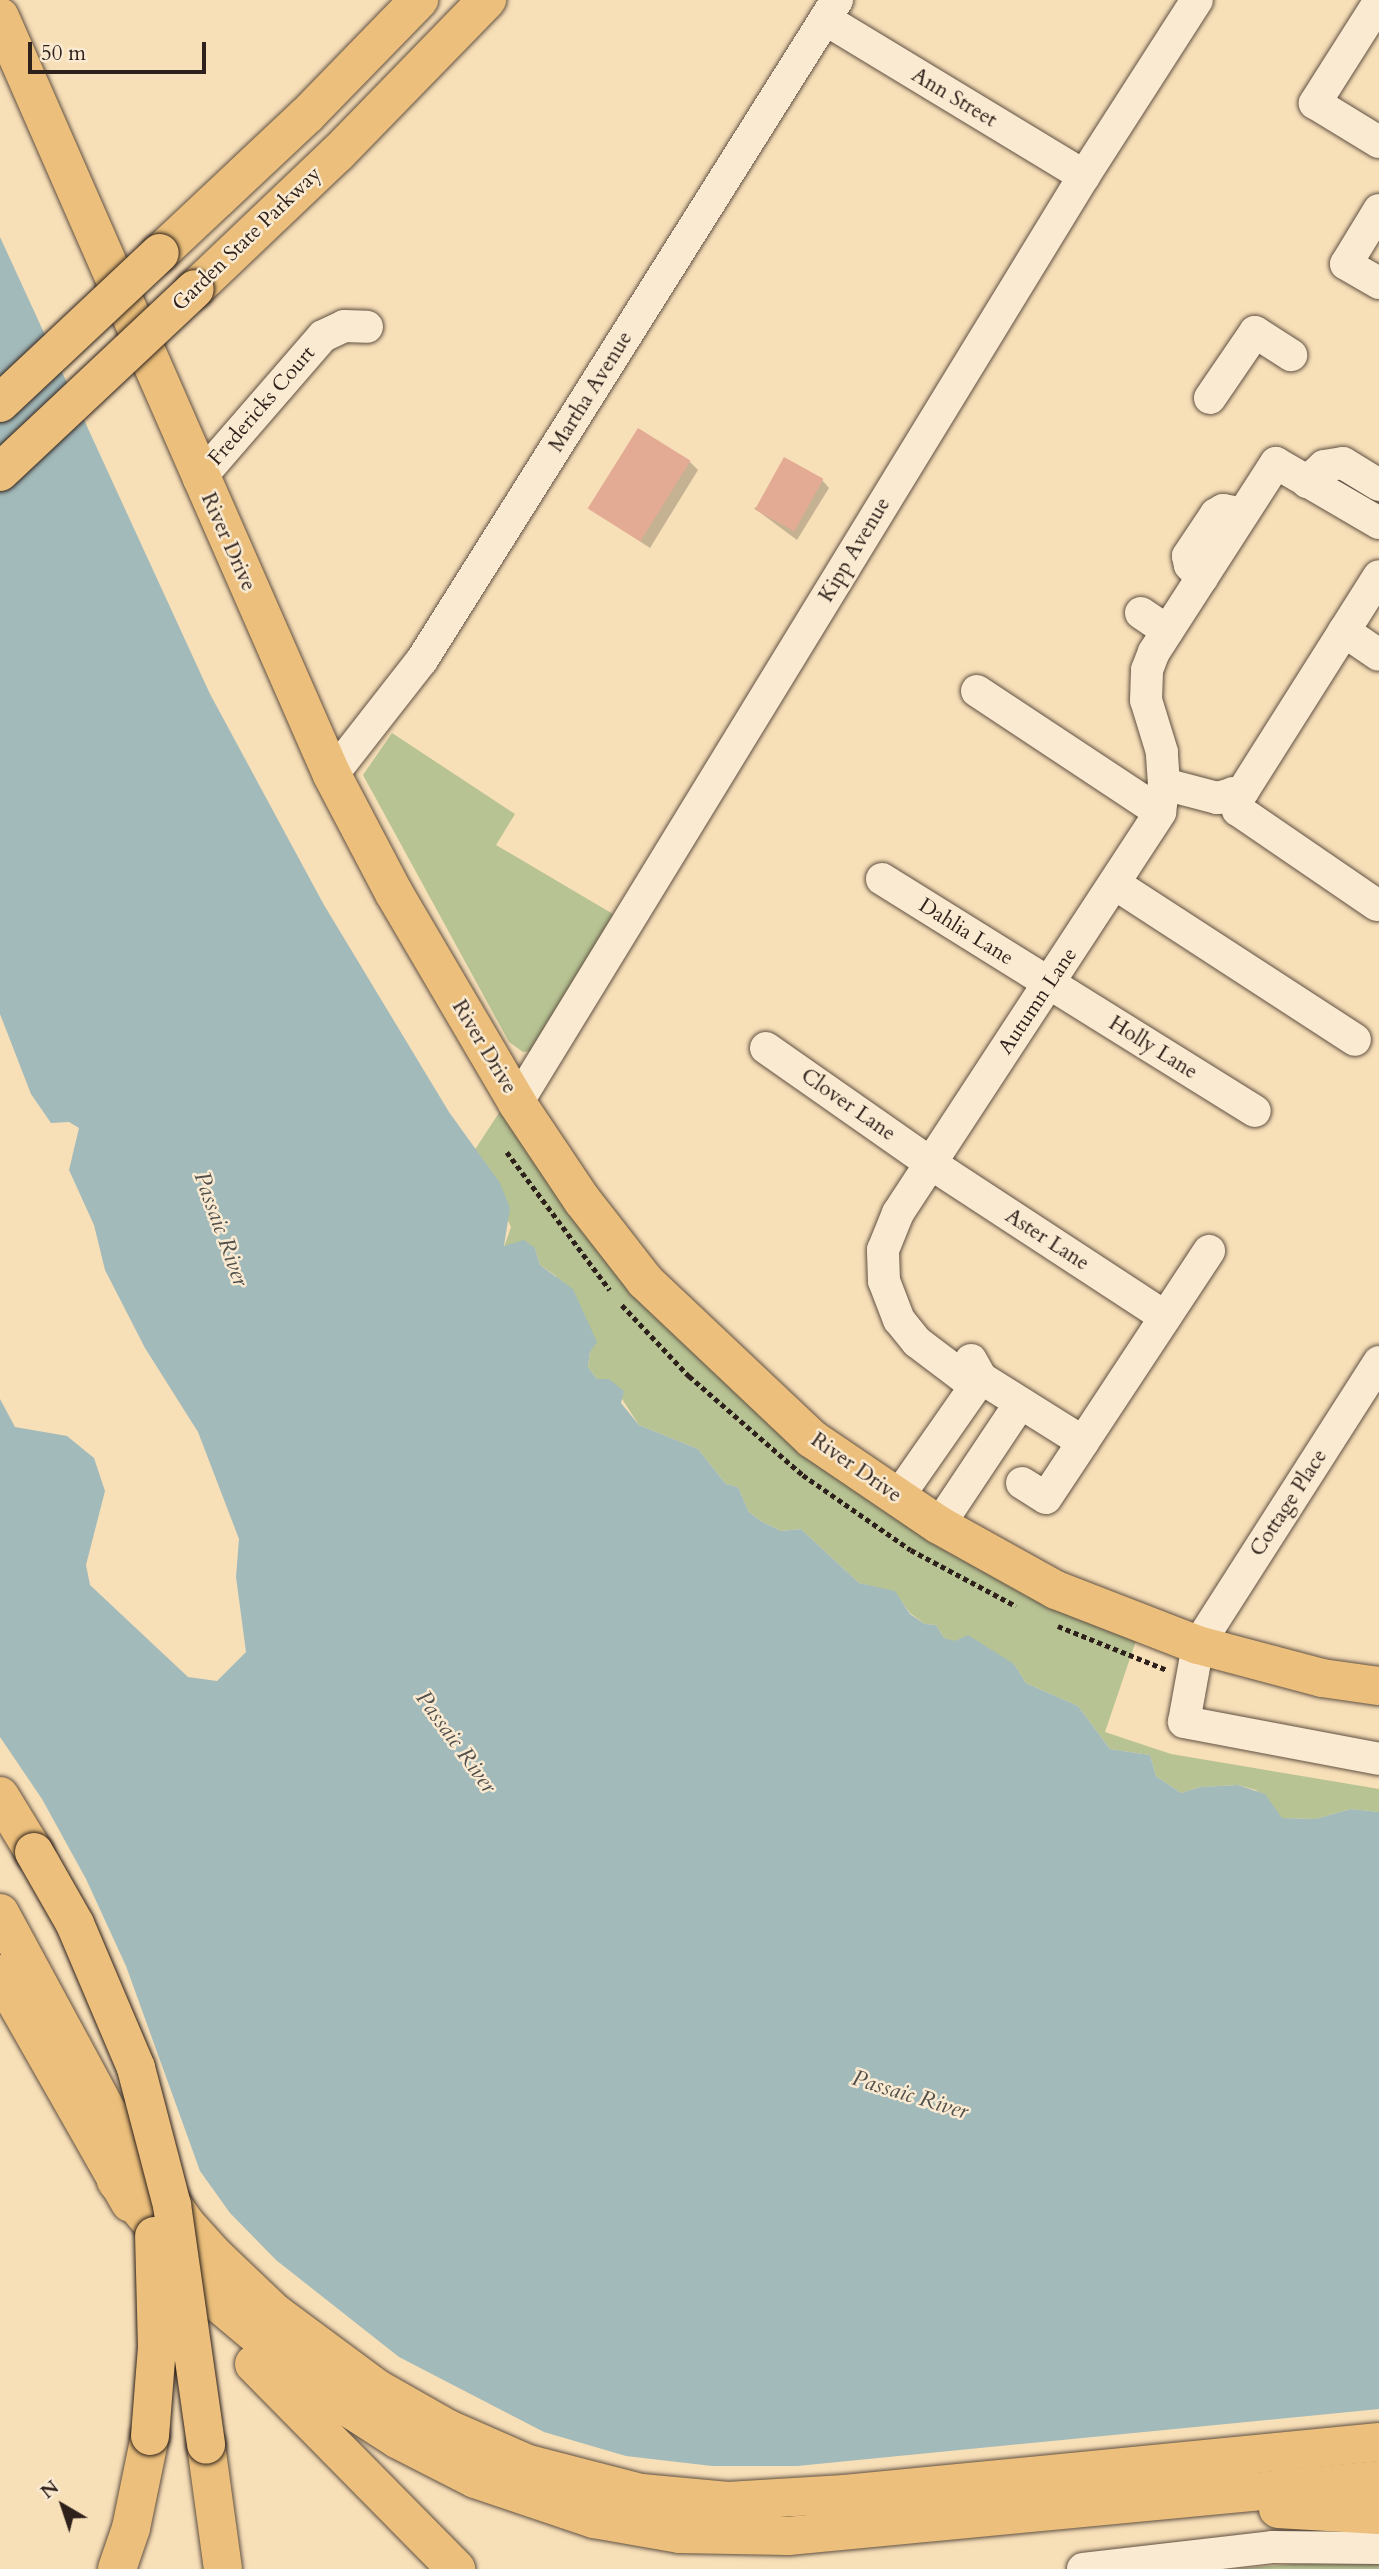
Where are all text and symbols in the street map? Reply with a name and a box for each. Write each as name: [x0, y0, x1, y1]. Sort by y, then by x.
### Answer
scale bar: [32, 28, 210, 72]
text: 50 m: [41, 39, 86, 68]
street label: Ann Street: [907, 63, 1001, 133]
street label: Garden State Parkway: [167, 161, 327, 317]
street label: Martha Avenue: [544, 327, 638, 457]
street label: Fredericks Court: [203, 341, 321, 471]
street label: River Drive: [195, 489, 261, 595]
street label: Kipp Avenue: [814, 493, 896, 607]
street label: Dahlia Lane: [914, 893, 1018, 971]
street label: Autumn Lane: [993, 943, 1083, 1059]
street label: River Drive: [446, 996, 522, 1098]
street label: Holly Lane: [1104, 1011, 1202, 1085]
street label: Clover Lane: [796, 1063, 900, 1147]
water label: Passaic River: [188, 1168, 254, 1290]
street label: Aster Lane: [1000, 1204, 1094, 1276]
street label: River Drive: [806, 1428, 906, 1508]
street label: Cottage Place: [1245, 1445, 1333, 1561]
water label: Passaic River: [410, 1685, 502, 1799]
water label: Passaic River: [849, 2064, 971, 2126]
north arrow: [28, 2471, 98, 2541]
text: N: [35, 2474, 64, 2505]

